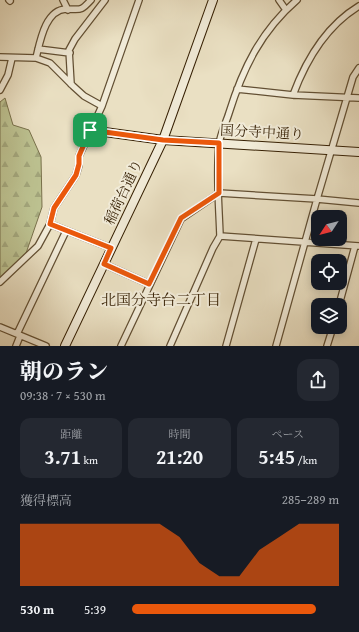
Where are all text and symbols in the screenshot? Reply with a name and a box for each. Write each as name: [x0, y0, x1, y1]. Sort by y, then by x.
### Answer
pin: [73, 113, 107, 147]
icon: arrive: [79, 119, 101, 141]
street label: 国分寺中通り: [220, 120, 304, 144]
street label: 稲荷台通り: [99, 156, 147, 228]
north arrow: [311, 210, 347, 246]
map controls: [311, 210, 347, 334]
button: locate: [311, 254, 347, 290]
district label: 北国分寺台二丁目: [101, 289, 221, 310]
button: layers: [311, 298, 347, 334]
text: 朝のラン: [20, 355, 108, 387]
button: share: [297, 359, 339, 401]
text: 09:38 · 7 × 530 m: [20, 386, 106, 405]
text: 距離: [60, 426, 82, 442]
text: 時間: [168, 426, 190, 442]
text: ペース: [272, 426, 304, 442]
text: 3.71: [44, 442, 81, 471]
text: 21:20: [156, 442, 203, 471]
text: 5:45: [258, 442, 295, 471]
text: km: [81, 452, 98, 468]
text: /km: [295, 452, 317, 468]
text: 285–289 m: [282, 490, 339, 509]
text: 獲得標高: [20, 491, 72, 510]
text: 530 m: [20, 600, 54, 619]
text: 5:39: [84, 600, 106, 619]

